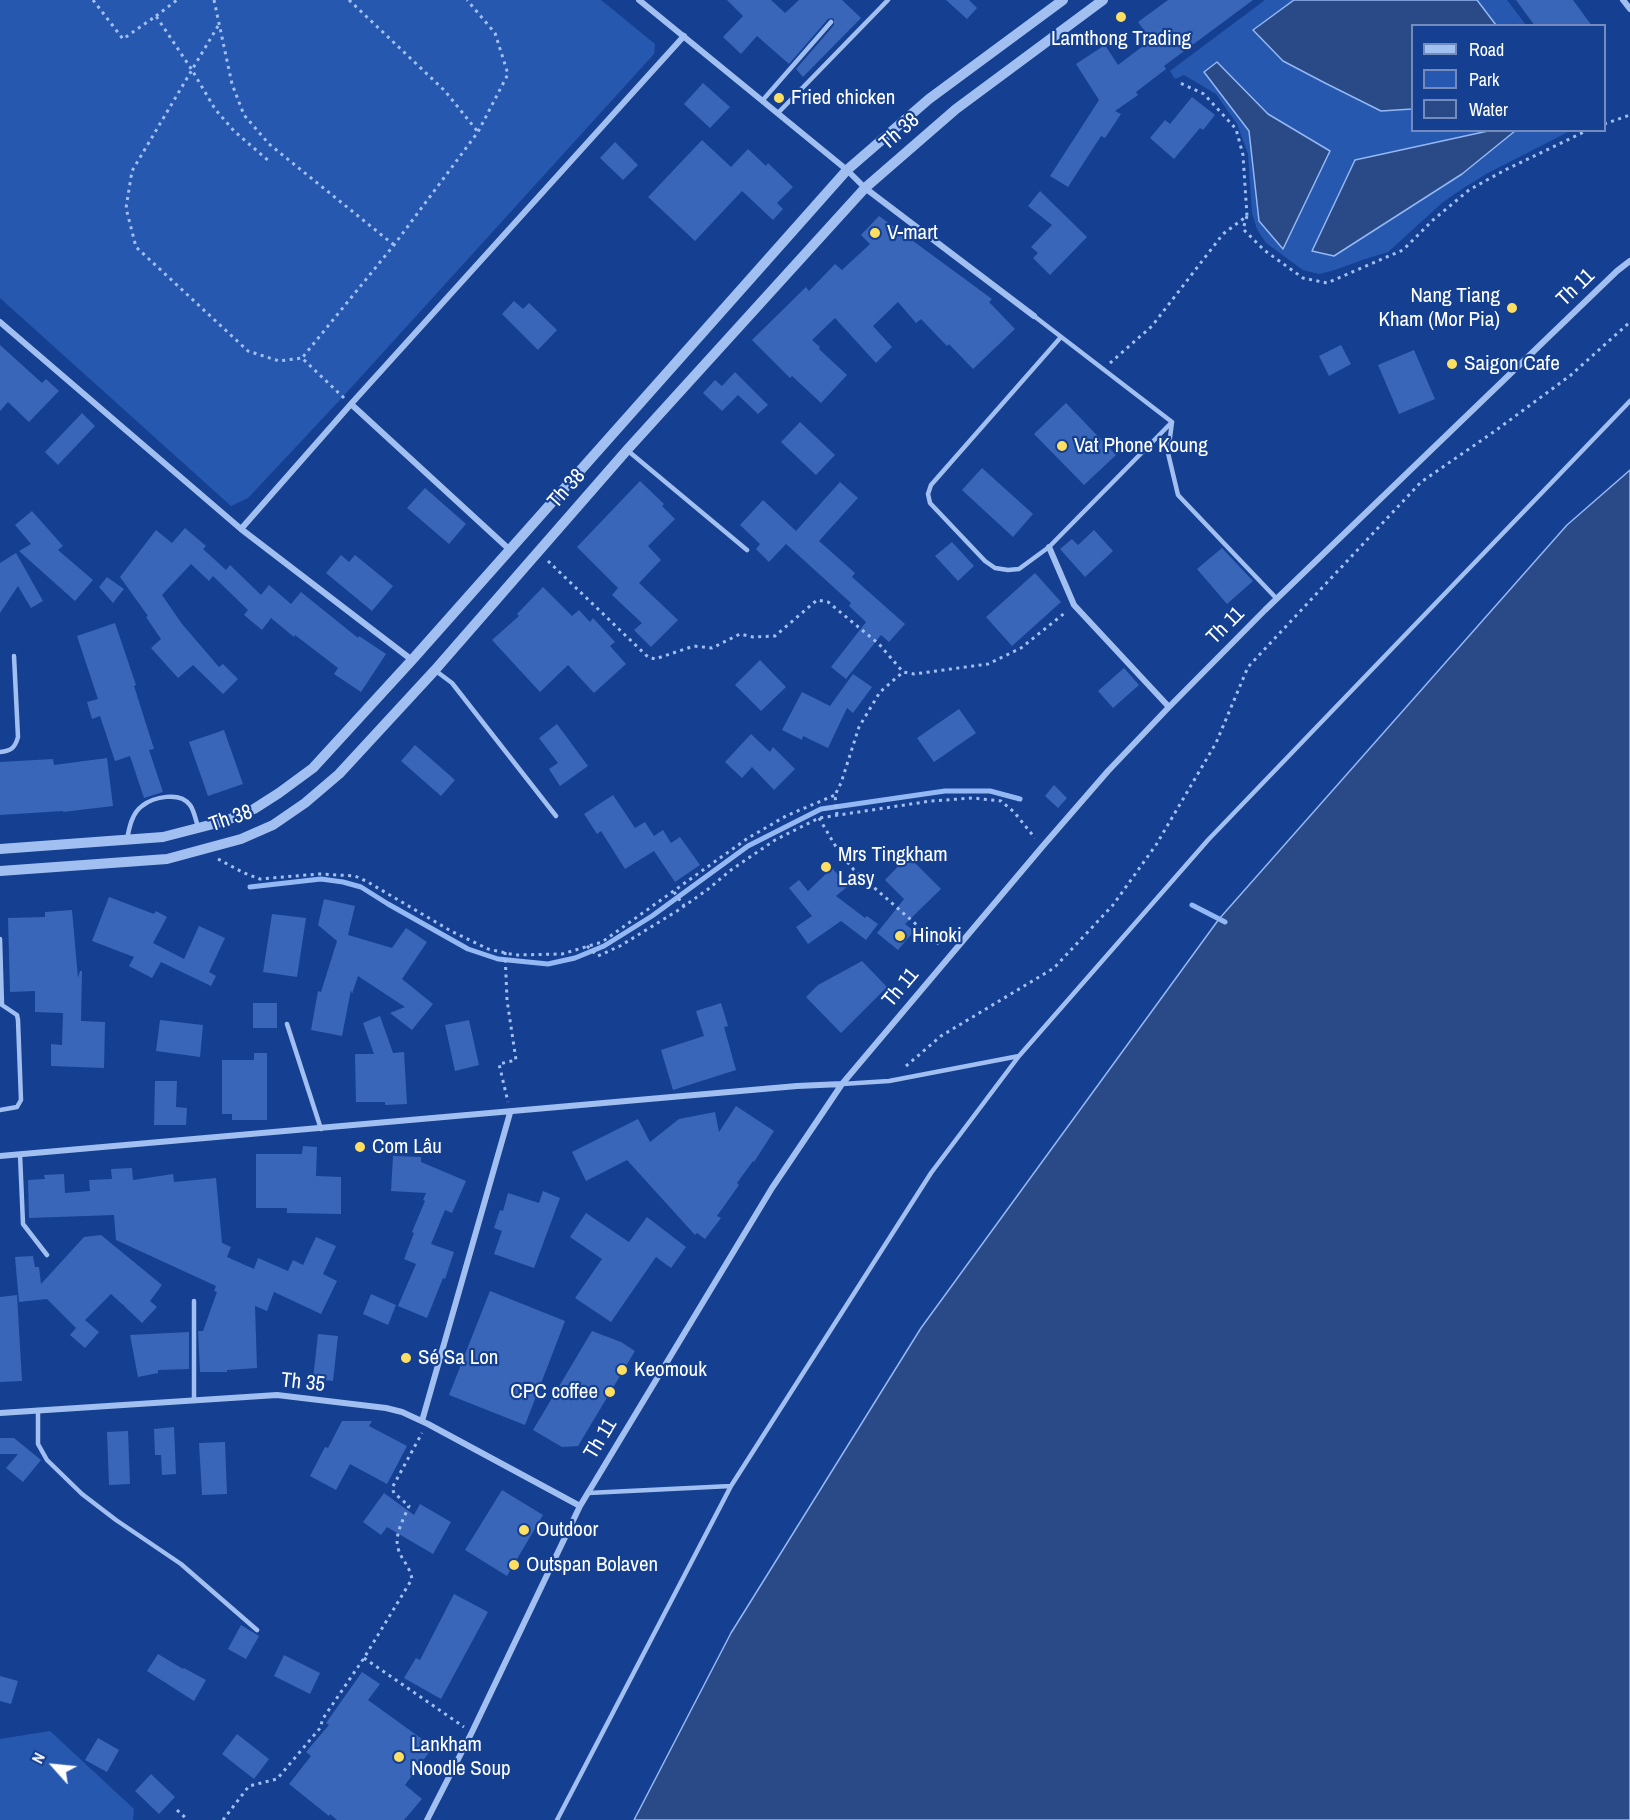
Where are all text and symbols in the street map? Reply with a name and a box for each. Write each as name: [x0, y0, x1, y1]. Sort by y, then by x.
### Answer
marker: Lamthong Trading: [1114, 10, 1128, 24]
legend: [1411, 24, 1606, 132]
place label: Lamthong Trading: [1051, 26, 1191, 52]
text: Road: [1469, 37, 1504, 62]
text: Park: [1469, 67, 1499, 92]
place label: Fried chicken: [791, 85, 895, 111]
marker: Fried chicken: [772, 91, 786, 105]
text: Water: [1469, 97, 1508, 122]
street label: Th 38: [875, 108, 925, 156]
place label: V-mart: [887, 220, 938, 246]
marker: V-mart: [868, 226, 882, 240]
street label: Th 11: [1552, 264, 1600, 312]
place label: Nang Tiang Kham (Mor Pia): [1378, 283, 1500, 333]
marker: Nang Tiang Kham (Mor Pia): [1505, 301, 1519, 315]
place label: Saigon Cafe: [1464, 351, 1560, 377]
marker: Saigon Cafe: [1445, 357, 1459, 371]
place label: Vat Phone Koung: [1074, 433, 1208, 459]
marker: Vat Phone Koung: [1055, 439, 1069, 453]
street label: Th 38: [543, 464, 591, 514]
street label: Th 11: [1202, 602, 1250, 650]
street label: Th 38: [206, 800, 256, 838]
place label: Mrs Tingkham Lasy: [838, 842, 948, 892]
marker: Mrs Tingkham Lasy: [819, 860, 833, 874]
place label: Hinoki: [912, 923, 962, 949]
marker: Hinoki: [893, 929, 907, 943]
street label: Th 11: [878, 964, 924, 1012]
place label: Com Lâu: [372, 1134, 442, 1160]
marker: Com Lâu: [353, 1140, 367, 1154]
place label: Sé Sa Lon: [418, 1345, 498, 1371]
marker: Sé Sa Lon: [399, 1351, 413, 1365]
place label: Keomouk: [634, 1357, 707, 1383]
marker: Keomouk: [615, 1363, 629, 1377]
street label: Th 35: [280, 1368, 326, 1398]
place label: CPC coffee: [510, 1379, 598, 1405]
marker: CPC coffee: [603, 1385, 617, 1399]
street label: Th 11: [579, 1414, 623, 1464]
place label: Outdoor: [536, 1517, 598, 1543]
marker: Outdoor: [517, 1523, 531, 1537]
place label: Outspan Bolaven: [526, 1552, 658, 1578]
marker: Outspan Bolaven: [507, 1558, 521, 1572]
place label: Lankham Noodle Soup: [411, 1732, 511, 1782]
north arrow: [24, 1736, 84, 1796]
text: N: [26, 1749, 50, 1767]
marker: Lankham Noodle Soup: [392, 1750, 406, 1764]

